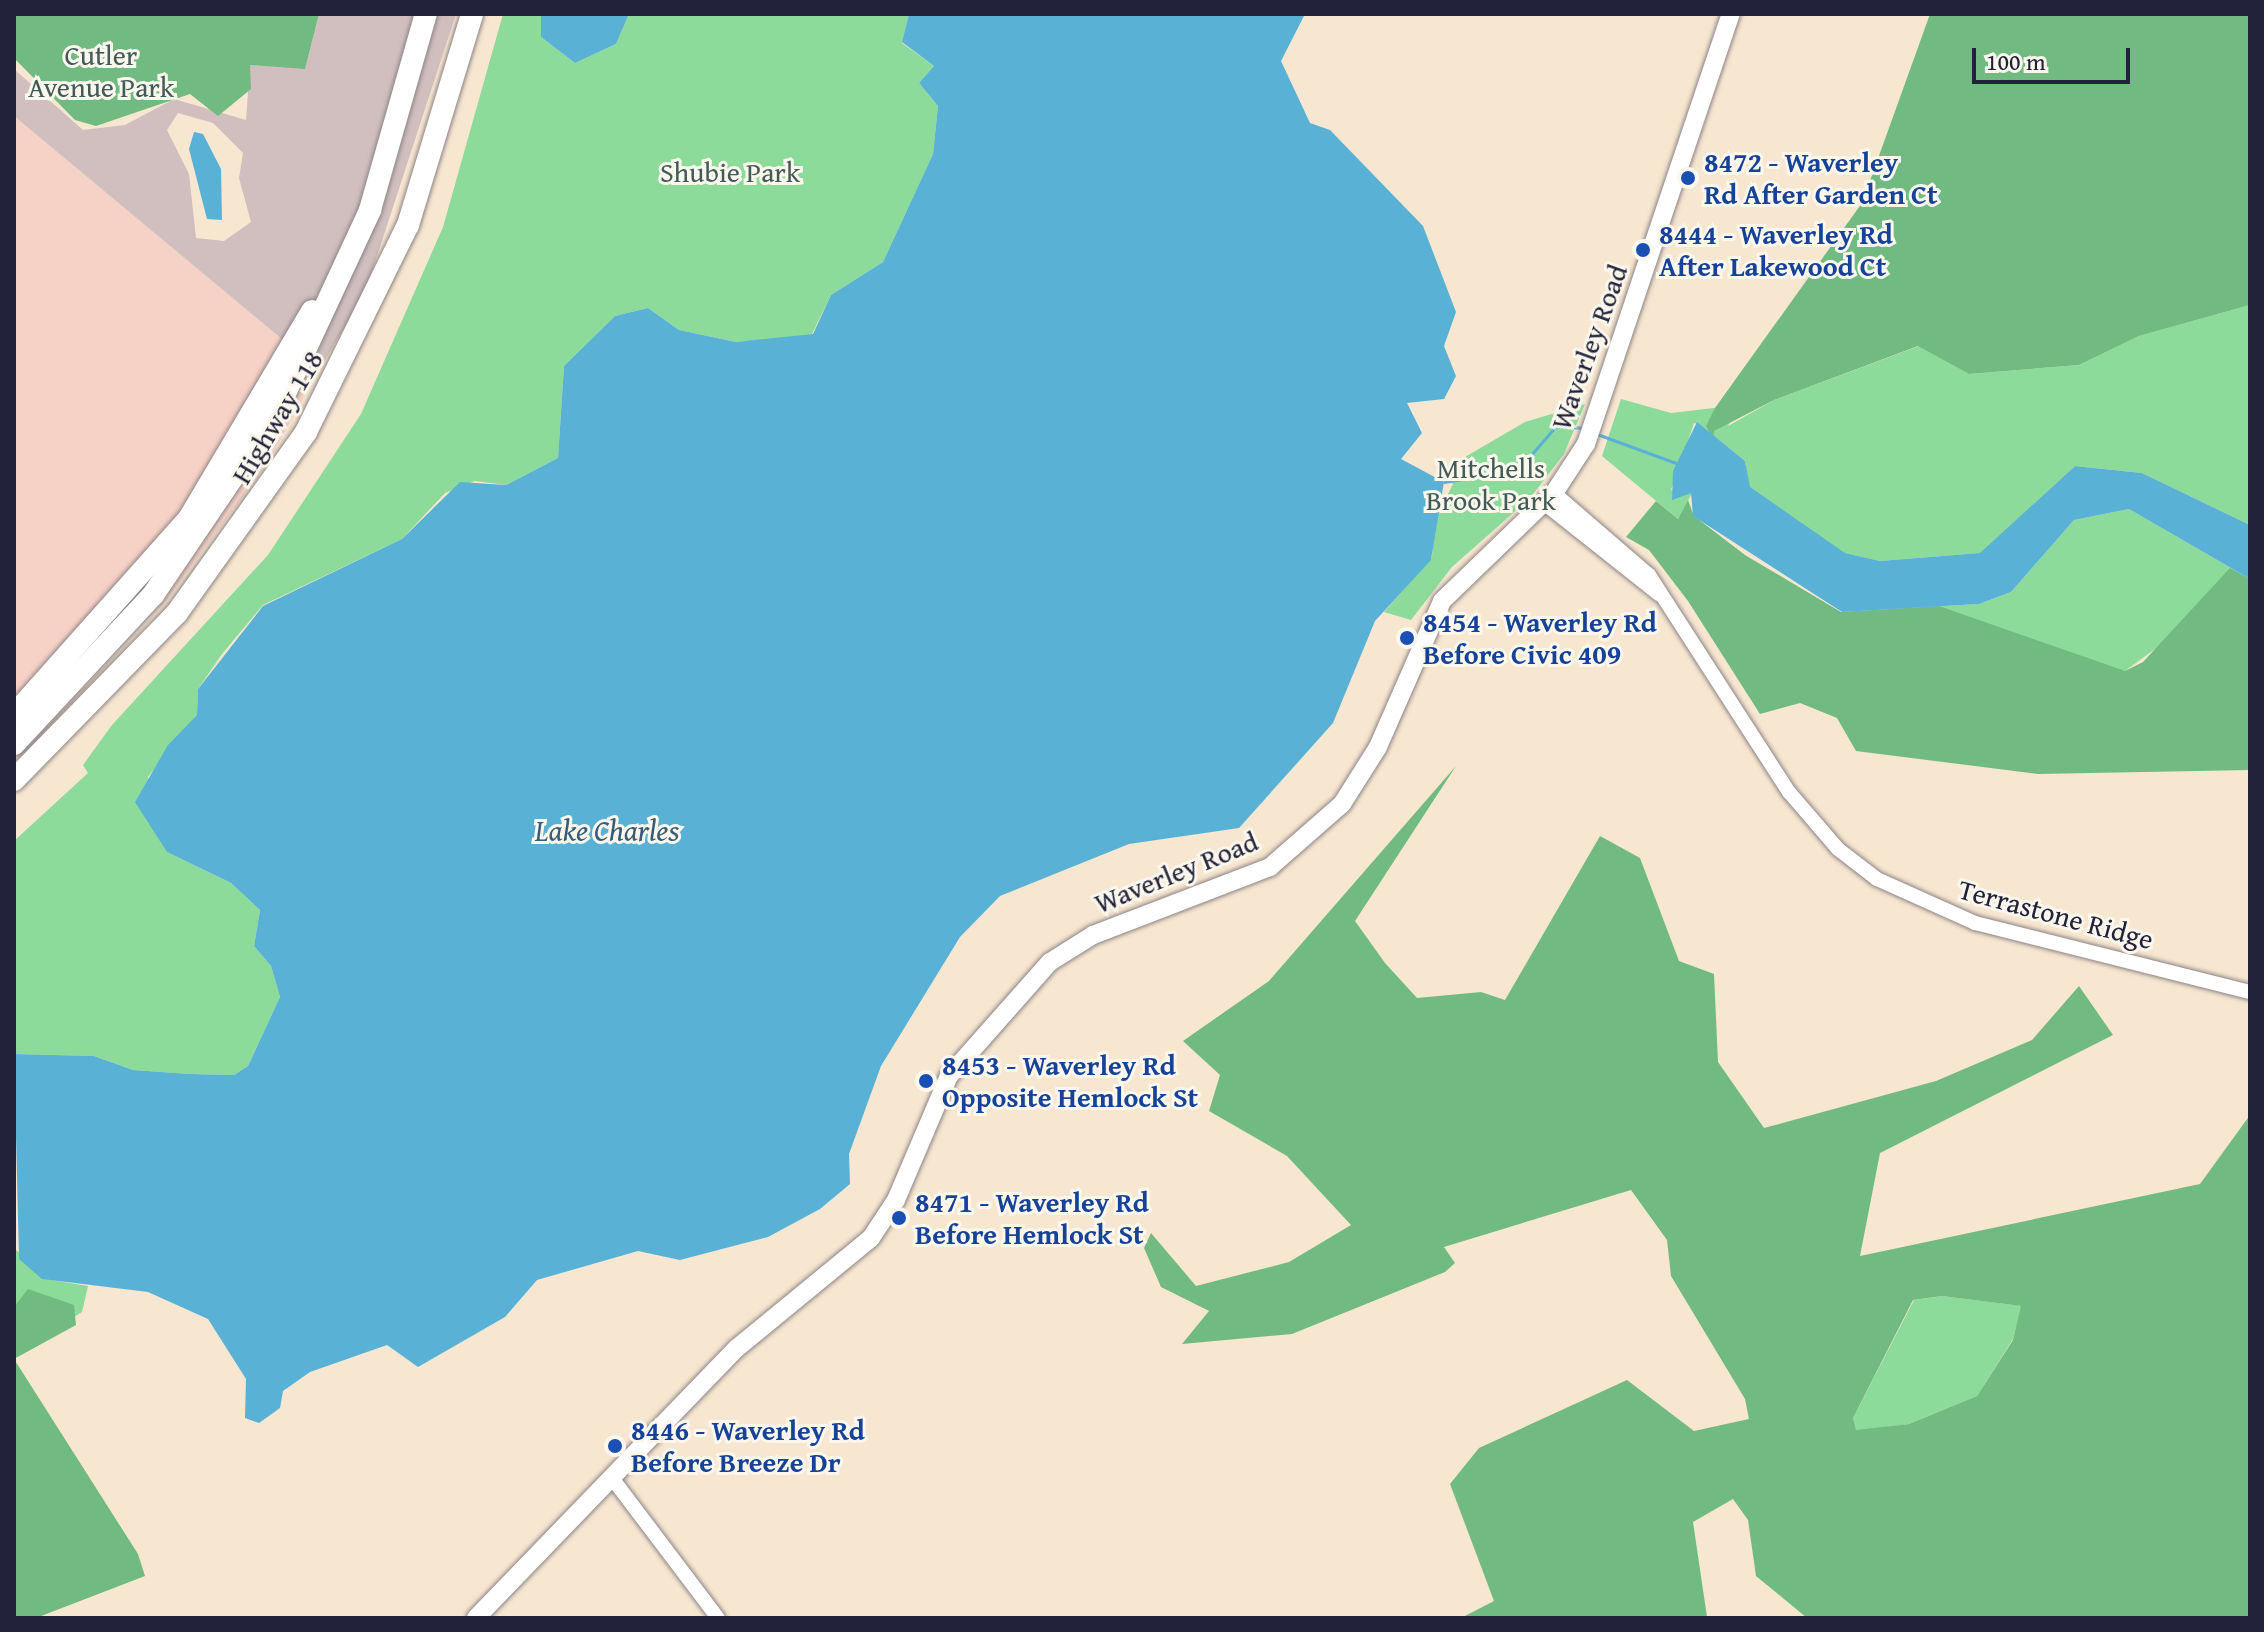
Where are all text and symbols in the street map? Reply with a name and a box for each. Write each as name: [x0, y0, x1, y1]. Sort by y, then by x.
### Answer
scale bar: [1976, 32, 2134, 82]
park label: Cutler Avenue Park: [28, 38, 174, 104]
text: 100 m: [1986, 44, 2046, 79]
place label: 8472 - Waverley Rd After Garden Ct: [1704, 145, 1938, 211]
park label: Shubie Park: [660, 155, 800, 189]
marker: 8472 - Waverley Rd After Garden Ct: [1679, 169, 1697, 187]
place label: 8444 - Waverley Rd After Lakewood Ct: [1659, 217, 1893, 283]
marker: 8444 - Waverley Rd After Lakewood Ct: [1634, 241, 1652, 259]
street label: Waverley Road: [1544, 260, 1634, 434]
street label: Highway 118: [224, 344, 330, 490]
park label: Mitchells Brook Park: [1426, 451, 1556, 517]
place label: 8454 - Waverley Rd Before Civic 409: [1423, 605, 1657, 671]
marker: 8454 - Waverley Rd Before Civic 409: [1398, 629, 1416, 647]
water label: Lake Charles: [535, 812, 679, 848]
street label: Waverley Road: [1089, 824, 1263, 920]
street label: Terrastone Ridge: [1955, 872, 2157, 956]
place label: 8453 - Waverley Rd Opposite Hemlock St: [942, 1048, 1198, 1114]
marker: 8453 - Waverley Rd Opposite Hemlock St: [917, 1072, 935, 1090]
place label: 8471 - Waverley Rd Before Hemlock St: [915, 1185, 1149, 1251]
marker: 8471 - Waverley Rd Before Hemlock St: [890, 1209, 908, 1227]
place label: 8446 - Waverley Rd Before Breeze Dr: [631, 1413, 865, 1479]
marker: 8446 - Waverley Rd Before Breeze Dr: [606, 1437, 624, 1455]

